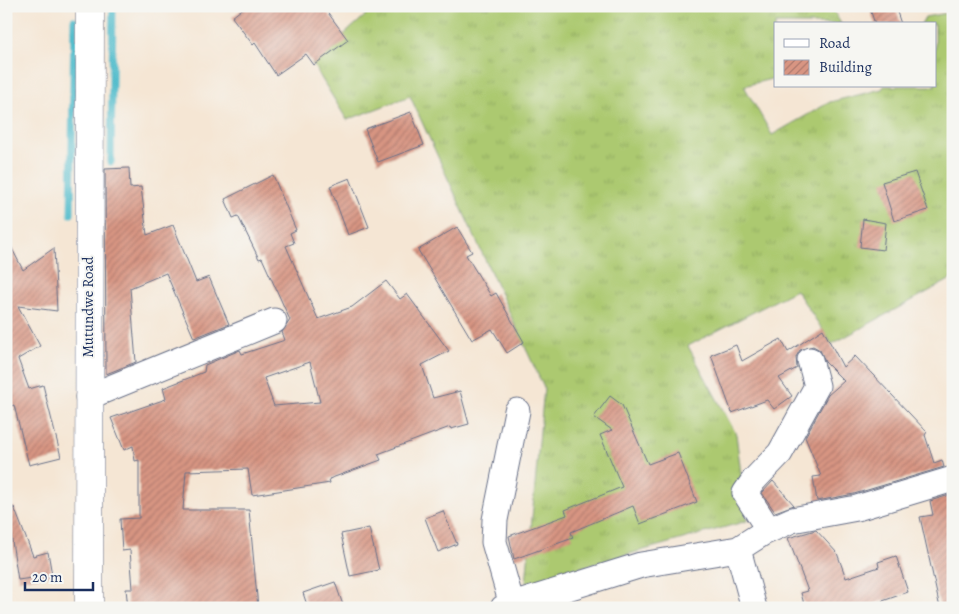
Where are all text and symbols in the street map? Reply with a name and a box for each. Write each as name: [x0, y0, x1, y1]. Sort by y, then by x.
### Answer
legend: [774, 22, 936, 88]
text: Road: [819, 33, 851, 53]
text: Building: [819, 57, 872, 77]
street label: Mutundwe Road: [78, 256, 98, 358]
scale bar: [25, 559, 92, 591]
text: 20 m: [32, 567, 63, 587]

